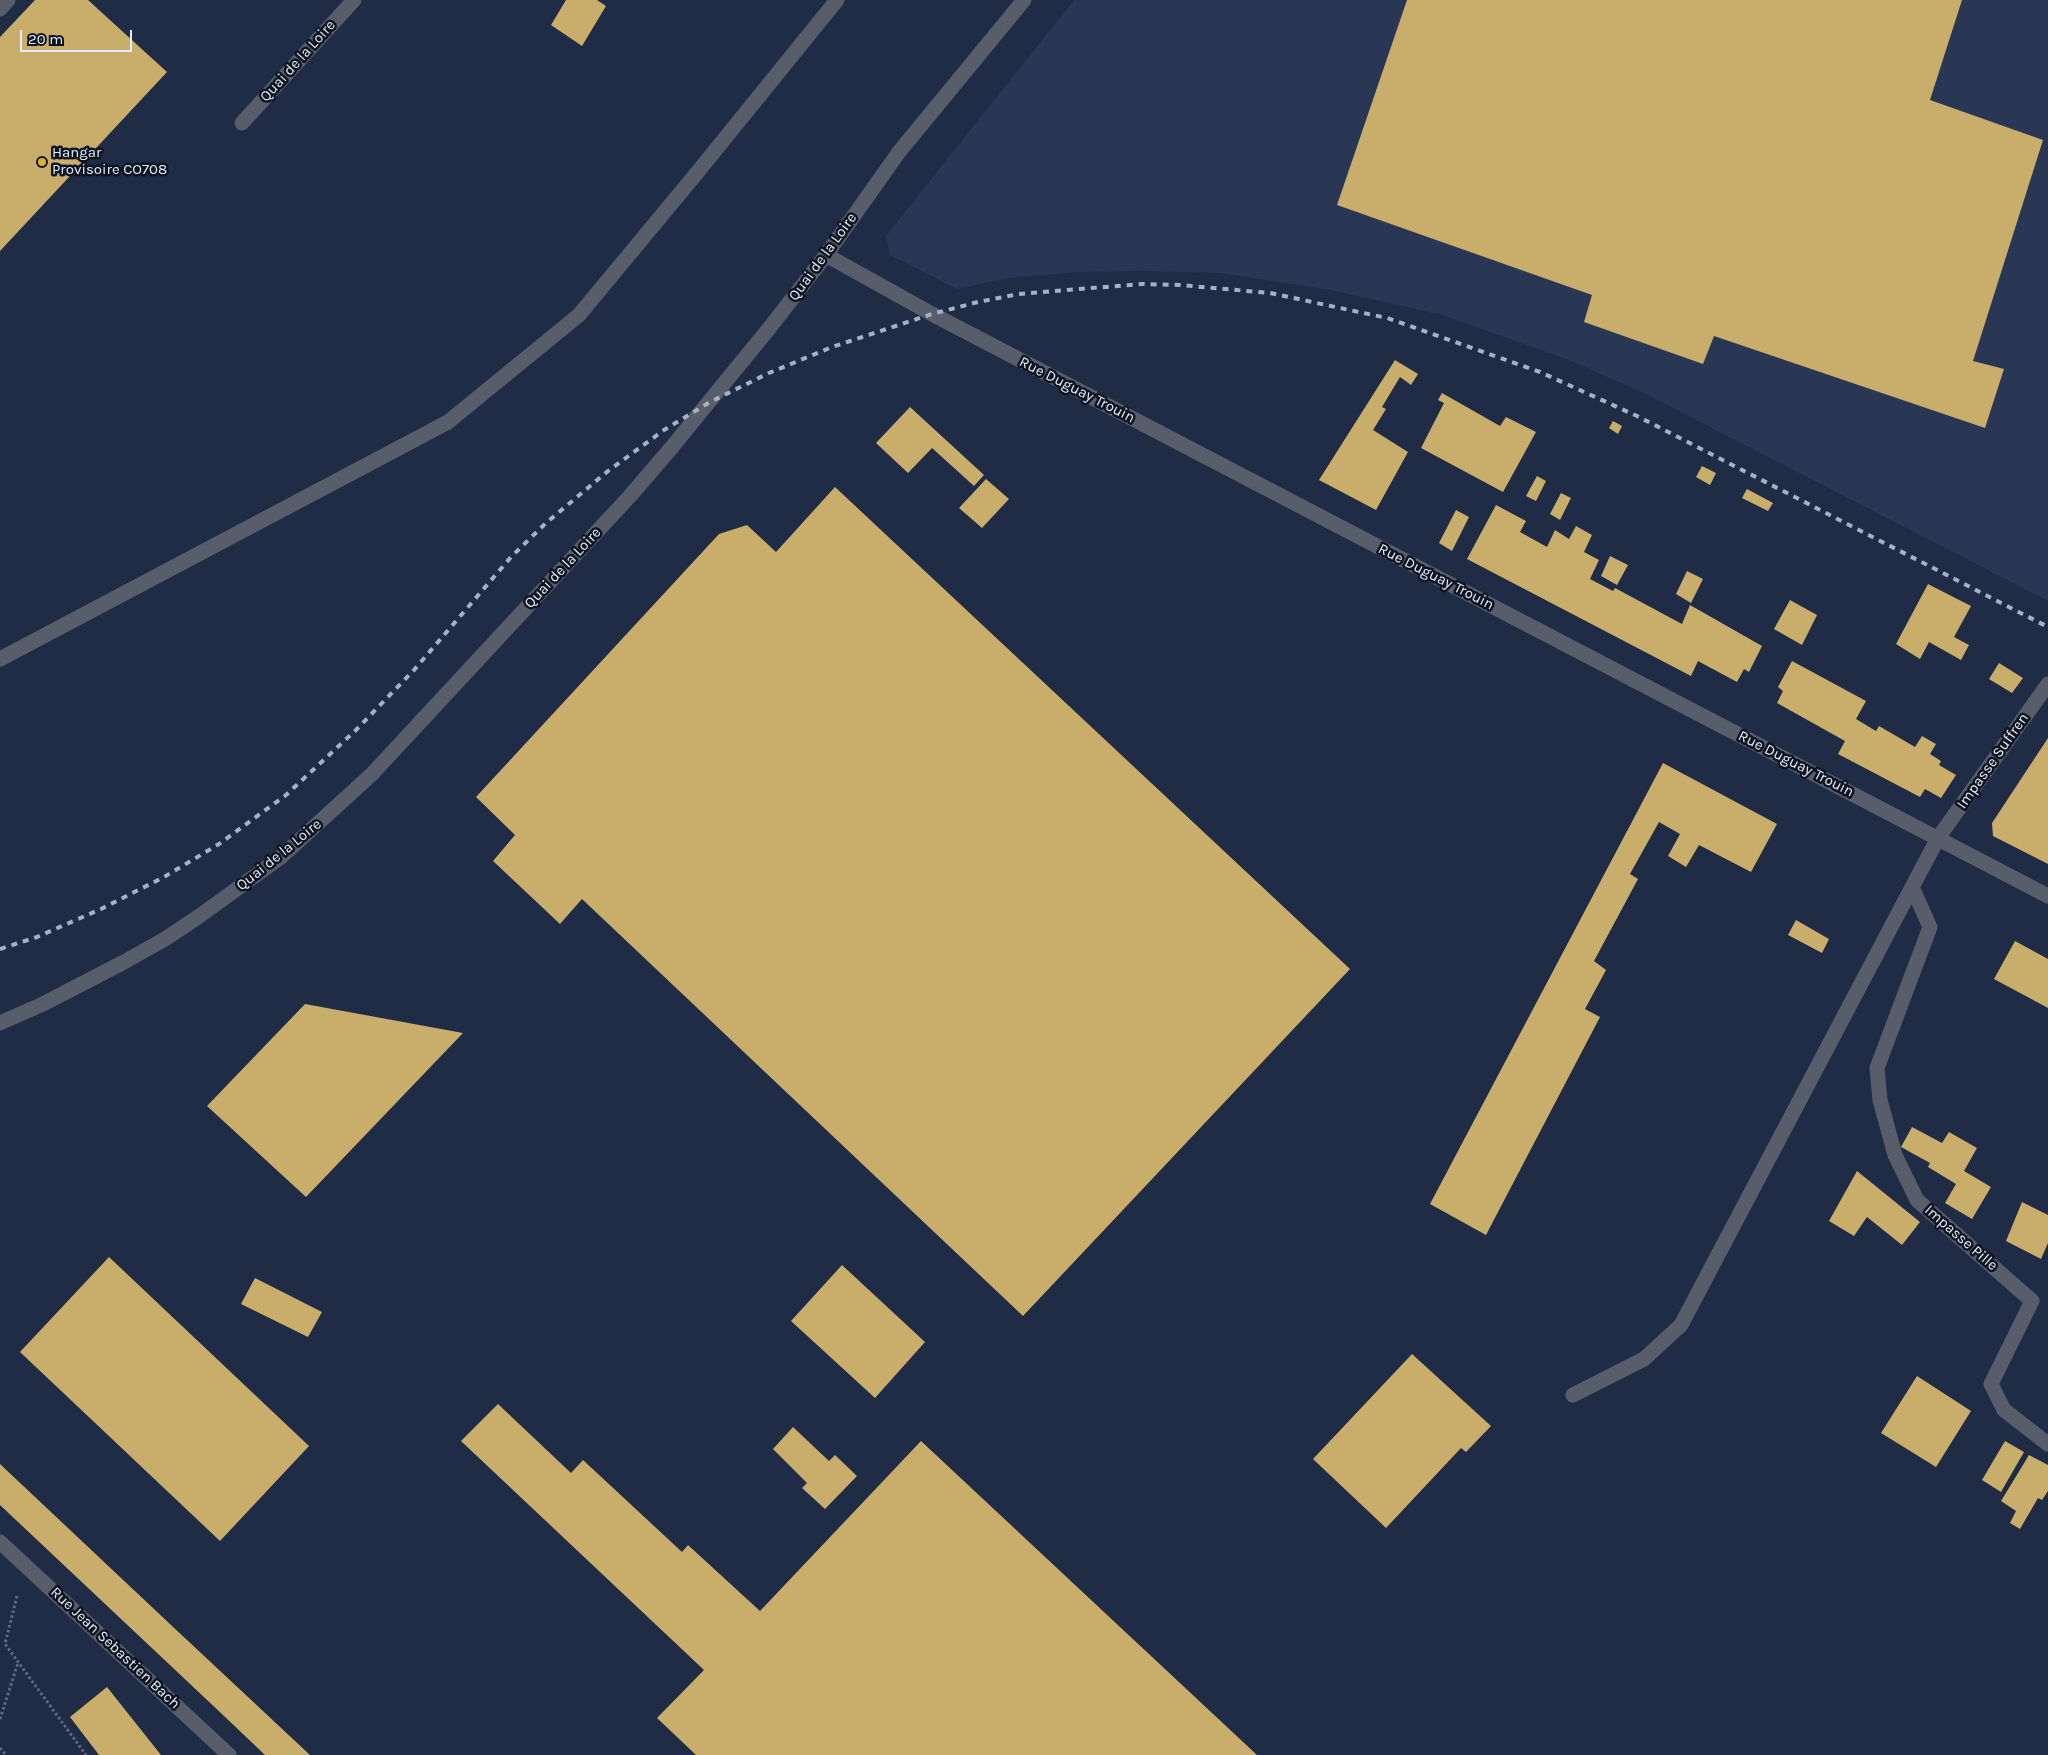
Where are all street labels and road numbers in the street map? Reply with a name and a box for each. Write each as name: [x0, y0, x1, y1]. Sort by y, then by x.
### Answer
street label: Quai de la Loire: [256, 16, 340, 106]
street label: Quai de la Loire: [785, 210, 861, 304]
street label: Rue Duguay Trouin: [1016, 353, 1138, 427]
street label: Quai de la Loire: [521, 524, 605, 612]
street label: Rue Duguay Trouin: [1375, 540, 1497, 614]
street label: Impasse Suffren: [1953, 710, 2033, 812]
street label: Rue Duguay Trouin: [1735, 727, 1857, 801]
street label: Quai de la Loire: [233, 815, 325, 895]
street label: Impasse Pille: [1921, 1201, 2001, 1275]
street label: Rue Jean Sebastien Bach: [46, 1583, 184, 1713]

